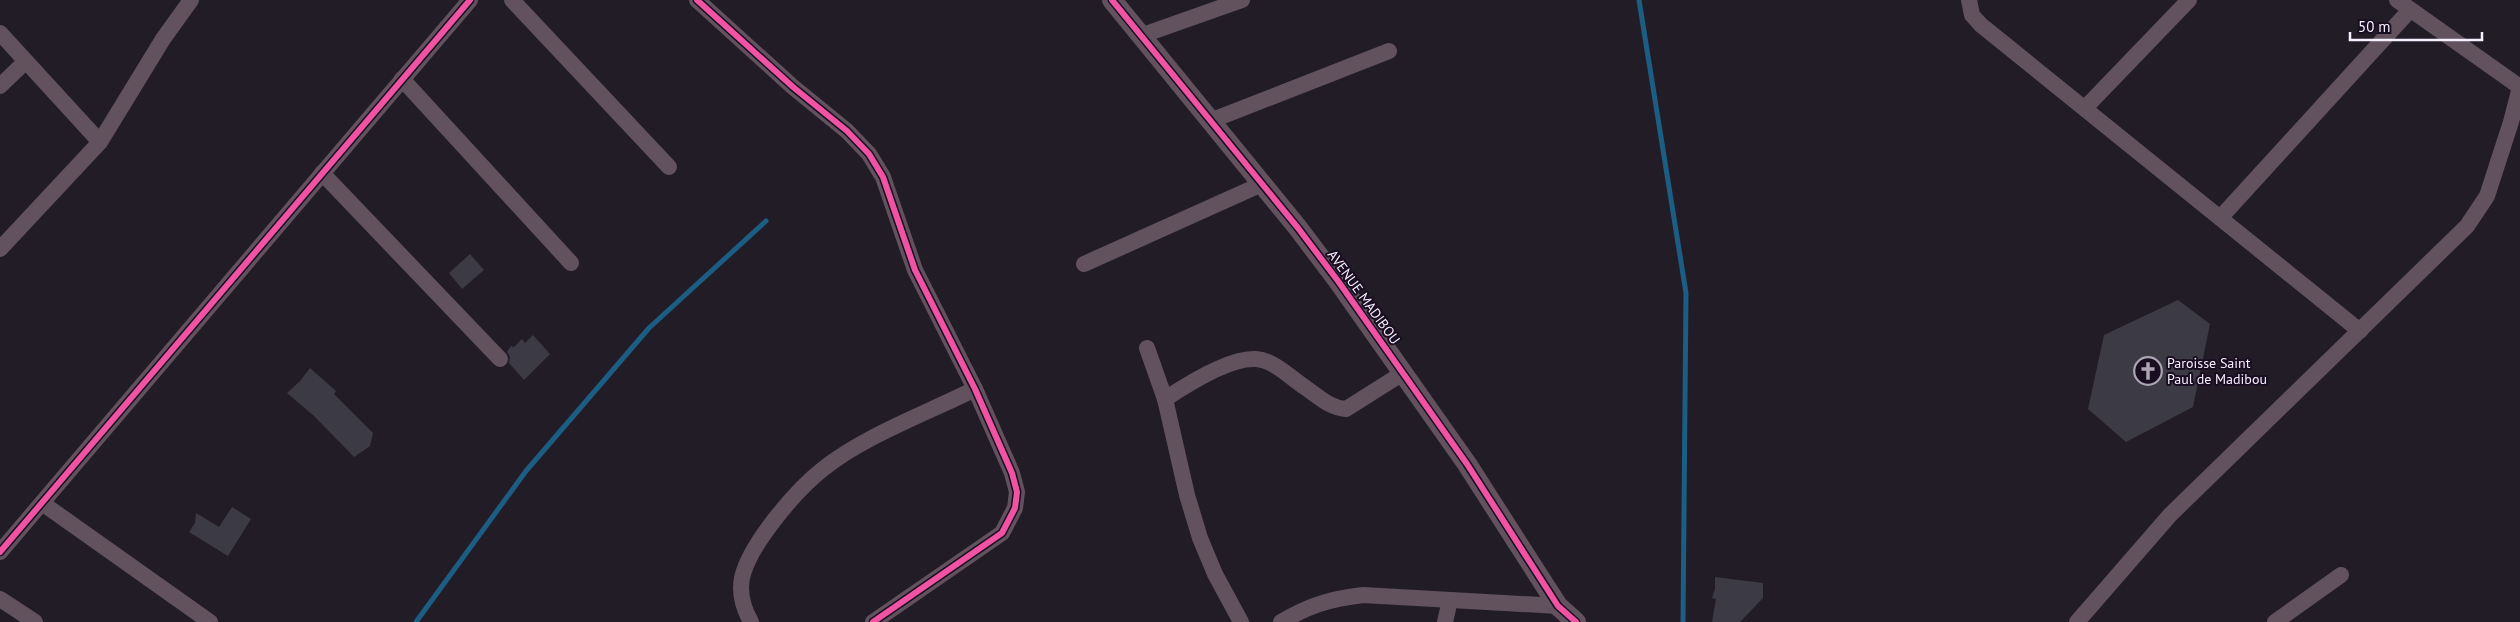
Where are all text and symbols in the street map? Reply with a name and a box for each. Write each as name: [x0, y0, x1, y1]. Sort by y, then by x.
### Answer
scale bar: [2350, 10, 2482, 42]
text: 50 m: [2358, 17, 2391, 36]
street label: AVENUE MADIBOU: [1324, 246, 1404, 348]
place label: Paroisse Saint Paul de Madibou: [2167, 354, 2267, 388]
church icon: Paroisse Saint Paul de Madibou: [2133, 356, 2163, 386]

